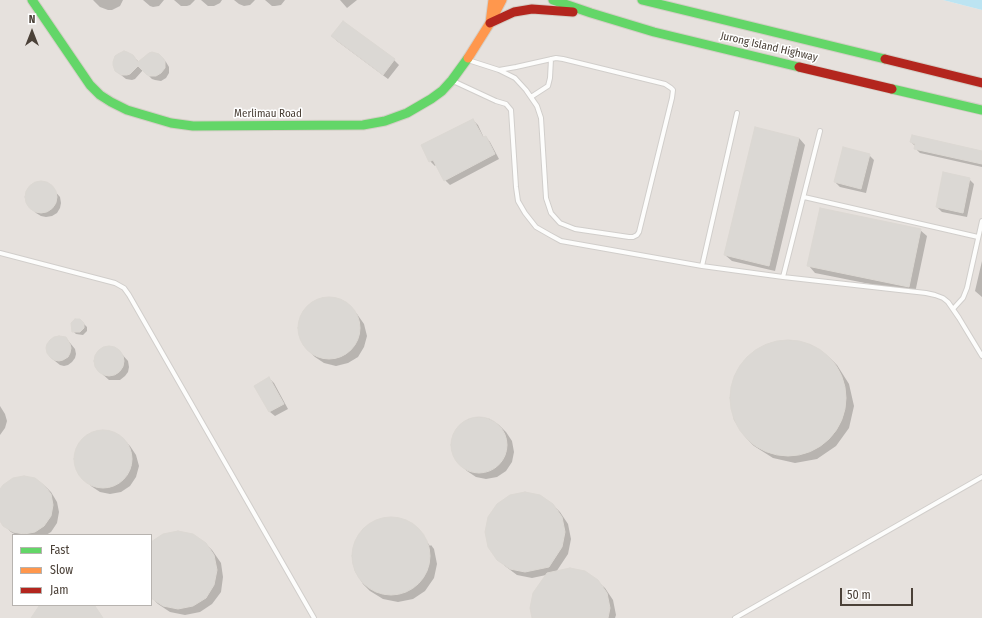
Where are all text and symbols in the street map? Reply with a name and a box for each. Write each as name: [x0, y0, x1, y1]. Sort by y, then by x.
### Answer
north arrow: [12, 12, 52, 52]
text: N: [29, 13, 35, 26]
street label: Jurong Island Highway: [719, 29, 819, 65]
street label: Merlimau Road: [234, 107, 302, 121]
legend: [12, 534, 152, 606]
text: Fast: [50, 543, 69, 557]
text: Slow: [50, 563, 73, 577]
scale bar: [842, 580, 915, 606]
text: Jam: [50, 583, 68, 597]
text: 50 m: [847, 588, 871, 602]

